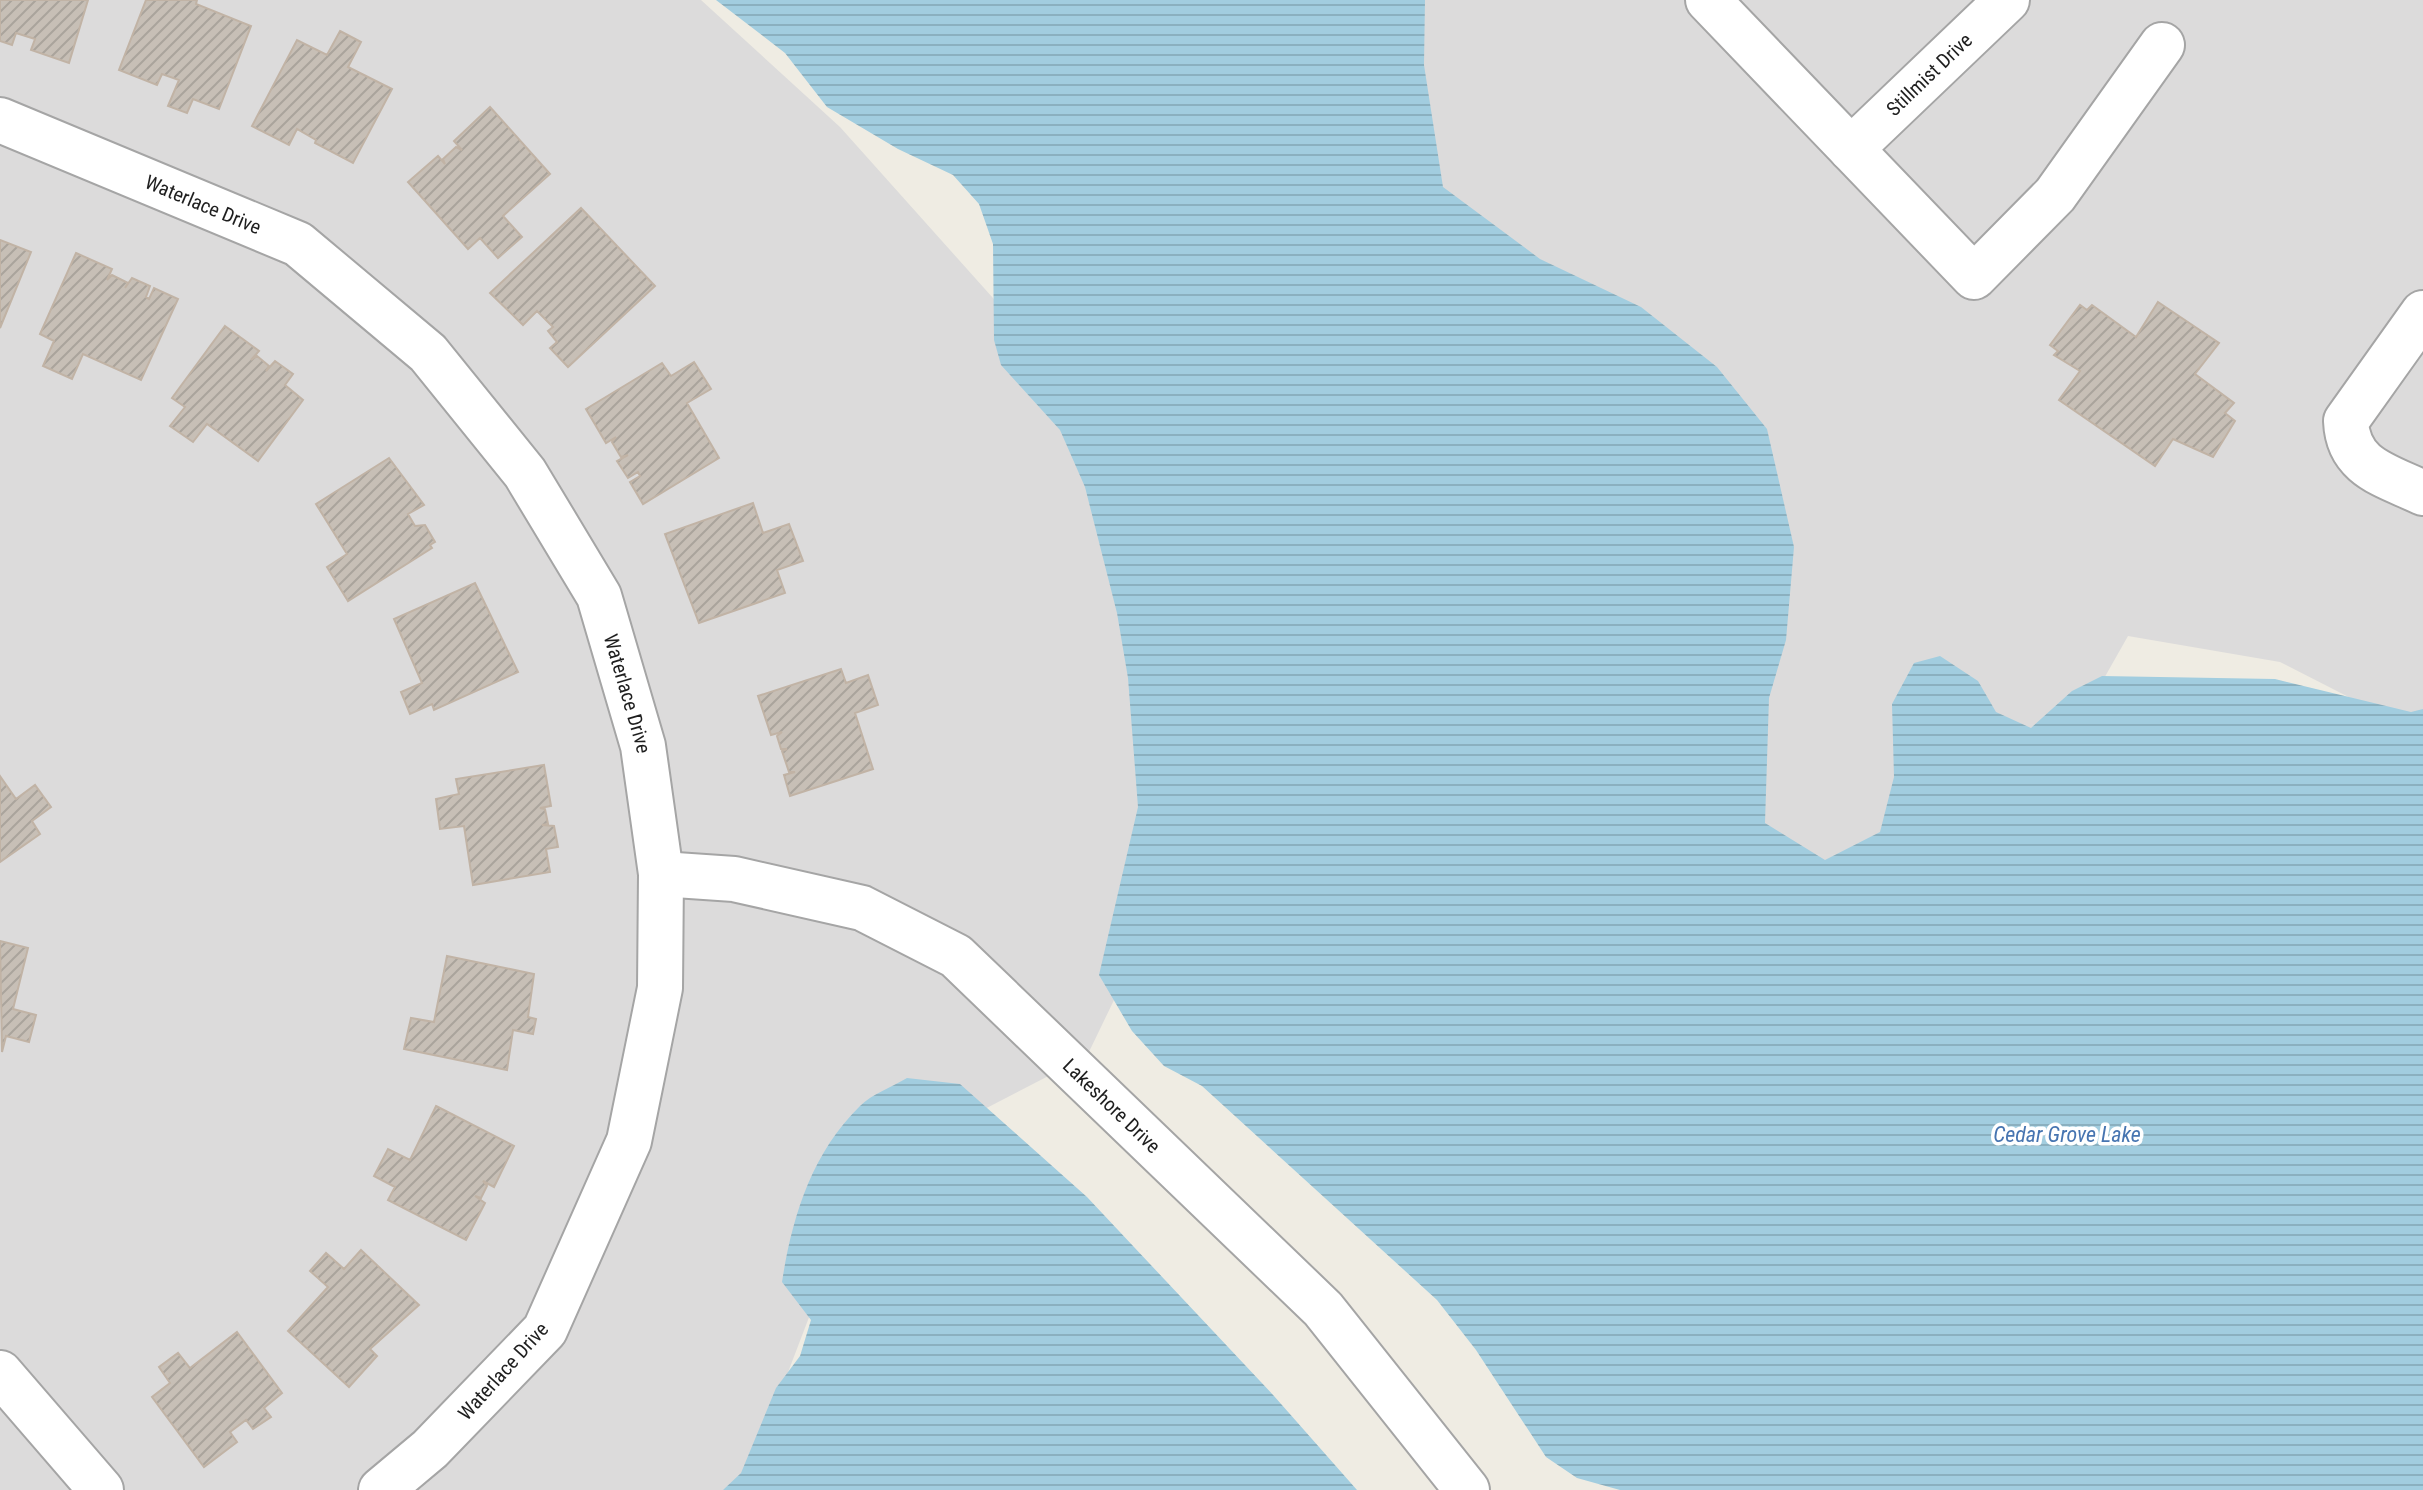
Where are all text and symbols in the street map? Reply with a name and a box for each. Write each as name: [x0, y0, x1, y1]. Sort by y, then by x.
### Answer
street label: Stillmist Drive: [1881, 28, 1977, 121]
street label: Waterlace Drive: [142, 170, 265, 239]
street label: Waterlace Drive: [599, 631, 656, 755]
street label: Lakeshore Drive: [1058, 1053, 1165, 1158]
water label: Cedar Grove Lake: [1993, 1122, 2141, 1147]
street label: Waterlace Drive: [453, 1317, 553, 1425]

